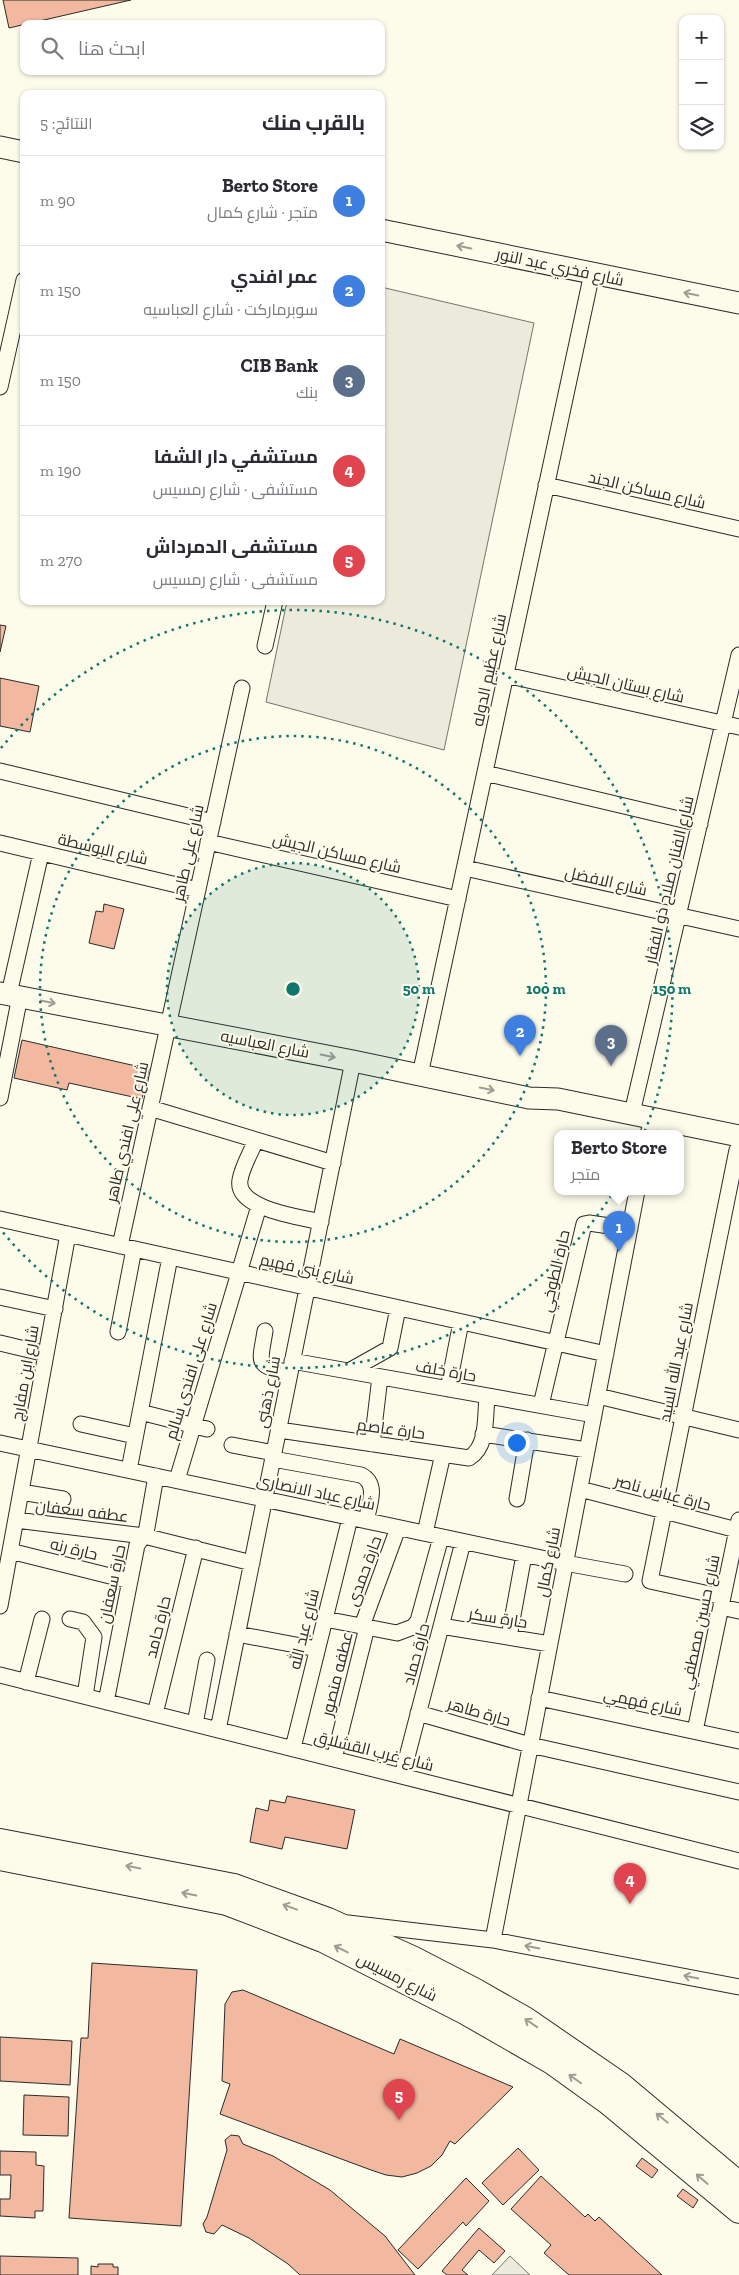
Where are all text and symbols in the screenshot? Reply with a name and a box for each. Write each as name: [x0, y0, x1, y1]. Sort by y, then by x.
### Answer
map controls: [679, 15, 724, 150]
button: +: [679, 15, 724, 60]
search box: [20, 20, 385, 75]
icon: search: [38, 34, 66, 62]
text: ابحث هنا: [78, 37, 146, 60]
button: −: [679, 60, 724, 105]
button: layers: [679, 105, 724, 150]
text: بالقرب منك: [262, 110, 365, 135]
text: النتائج: 5: [40, 114, 93, 133]
text: Berto Store: [222, 174, 318, 197]
text: 90 m: [40, 191, 75, 210]
text: 1: [346, 191, 352, 210]
text: متجر · شارع كمال: [207, 203, 318, 222]
one-way arrow: [456, 241, 472, 251]
street label: شارع فخري عبد النور: [493, 244, 626, 294]
text: عمر افندي: [230, 265, 318, 288]
text: 150 m: [40, 281, 81, 300]
text: 2: [345, 281, 353, 300]
one-way arrow: [684, 288, 700, 298]
text: سوبرماركت · شارع العباسيه: [143, 300, 318, 319]
text: CIB Bank: [240, 354, 318, 377]
text: 150 m: [40, 371, 81, 390]
text: 3: [345, 371, 353, 390]
text: بنك: [296, 383, 318, 402]
text: مستشفي دار الشفا: [154, 445, 318, 468]
text: 190 m: [40, 461, 81, 480]
text: 4: [344, 461, 354, 480]
street label: شارع مساكن الجند: [586, 467, 708, 515]
text: مستشفى · شارع رمسيس: [153, 480, 318, 499]
text: مستشفى الدمرداش: [146, 535, 318, 558]
text: 270 m: [40, 551, 82, 570]
text: 5: [345, 551, 353, 570]
text: مستشفى · شارع رمسيس: [153, 570, 318, 589]
street label: شارع عظيم الدوله: [468, 612, 512, 728]
street label: شارع بستان الجيش: [565, 661, 686, 709]
street label: شارع الفنان صلاح ذو الفقار: [640, 794, 700, 967]
street label: شارع علي طاهر: [168, 803, 211, 905]
street label: شارع البوسطة: [56, 829, 150, 871]
street label: شارع مساكن الجيش: [270, 829, 403, 879]
street label: شارع الافضل: [563, 862, 649, 902]
centre of rings: [284, 980, 302, 998]
text: 50 m: [403, 980, 435, 998]
text: 100 m: [526, 980, 566, 998]
text: 150 m: [653, 980, 691, 998]
one-way arrow: [39, 997, 55, 1007]
pin: 2: [504, 1015, 536, 1056]
pin: 3: [595, 1025, 627, 1066]
street label: شارع العباسيه: [219, 1026, 311, 1064]
one-way arrow: [319, 1051, 335, 1061]
street label: شارع علي افندي طاهر: [101, 1060, 156, 1206]
one-way arrow: [478, 1085, 494, 1094]
popup: [554, 1130, 684, 1195]
text: Berto Store: [571, 1136, 667, 1159]
text: متجر: [571, 1165, 600, 1184]
pin: 1: [603, 1211, 635, 1252]
street label: حارة الطوخي: [536, 1228, 578, 1315]
street label: شارع بنى فهيم: [258, 1250, 356, 1290]
street label: شارع على افندى سالم: [161, 1300, 223, 1443]
street label: شارع عبد الله السيد: [654, 1300, 699, 1424]
street label: شارع ابن مفارج: [7, 1324, 45, 1423]
street label: شارع ذهنى: [252, 1354, 286, 1430]
street label: حارة خلف: [414, 1356, 478, 1386]
street label: حارة عاصم: [355, 1415, 426, 1445]
your location: [504, 1430, 530, 1456]
street label: شارع عباد الانصارى: [255, 1470, 377, 1516]
street label: حارة عباس ناصر: [611, 1471, 713, 1516]
street label: عطفه سعفان: [34, 1496, 130, 1527]
street label: شارع كمال: [532, 1525, 566, 1599]
street label: حارة حمدى: [343, 1533, 386, 1609]
street label: حارة رنه: [48, 1534, 100, 1564]
street label: حارة سعفان: [94, 1543, 131, 1625]
street label: شارع حسين مصطفي: [676, 1553, 727, 1692]
street label: شارع عبد الله: [284, 1587, 325, 1672]
street label: حارة حامد: [141, 1594, 175, 1660]
street label: حارة سكر: [466, 1604, 529, 1632]
street label: حارة حماد: [399, 1621, 433, 1687]
street label: عطفه منصور: [317, 1630, 357, 1719]
street label: شارع فهمي: [601, 1684, 684, 1724]
street label: حارة طاهر: [444, 1694, 513, 1730]
street label: شارع غرب القشلاق: [312, 1727, 436, 1777]
one-way arrow: [126, 1862, 142, 1872]
pin: 4: [614, 1863, 646, 1904]
one-way arrow: [181, 1889, 197, 1899]
one-way arrow: [283, 1902, 299, 1911]
one-way arrow: [524, 1942, 540, 1951]
one-way arrow: [334, 1944, 349, 1953]
street label: شارع رمسيس: [353, 1949, 440, 2007]
one-way arrow: [684, 1972, 700, 1982]
one-way arrow: [524, 2018, 538, 2028]
one-way arrow: [569, 2073, 582, 2084]
pin: 5: [383, 2079, 415, 2120]
one-way arrow: [656, 2113, 669, 2124]
one-way arrow: [696, 2174, 709, 2185]

